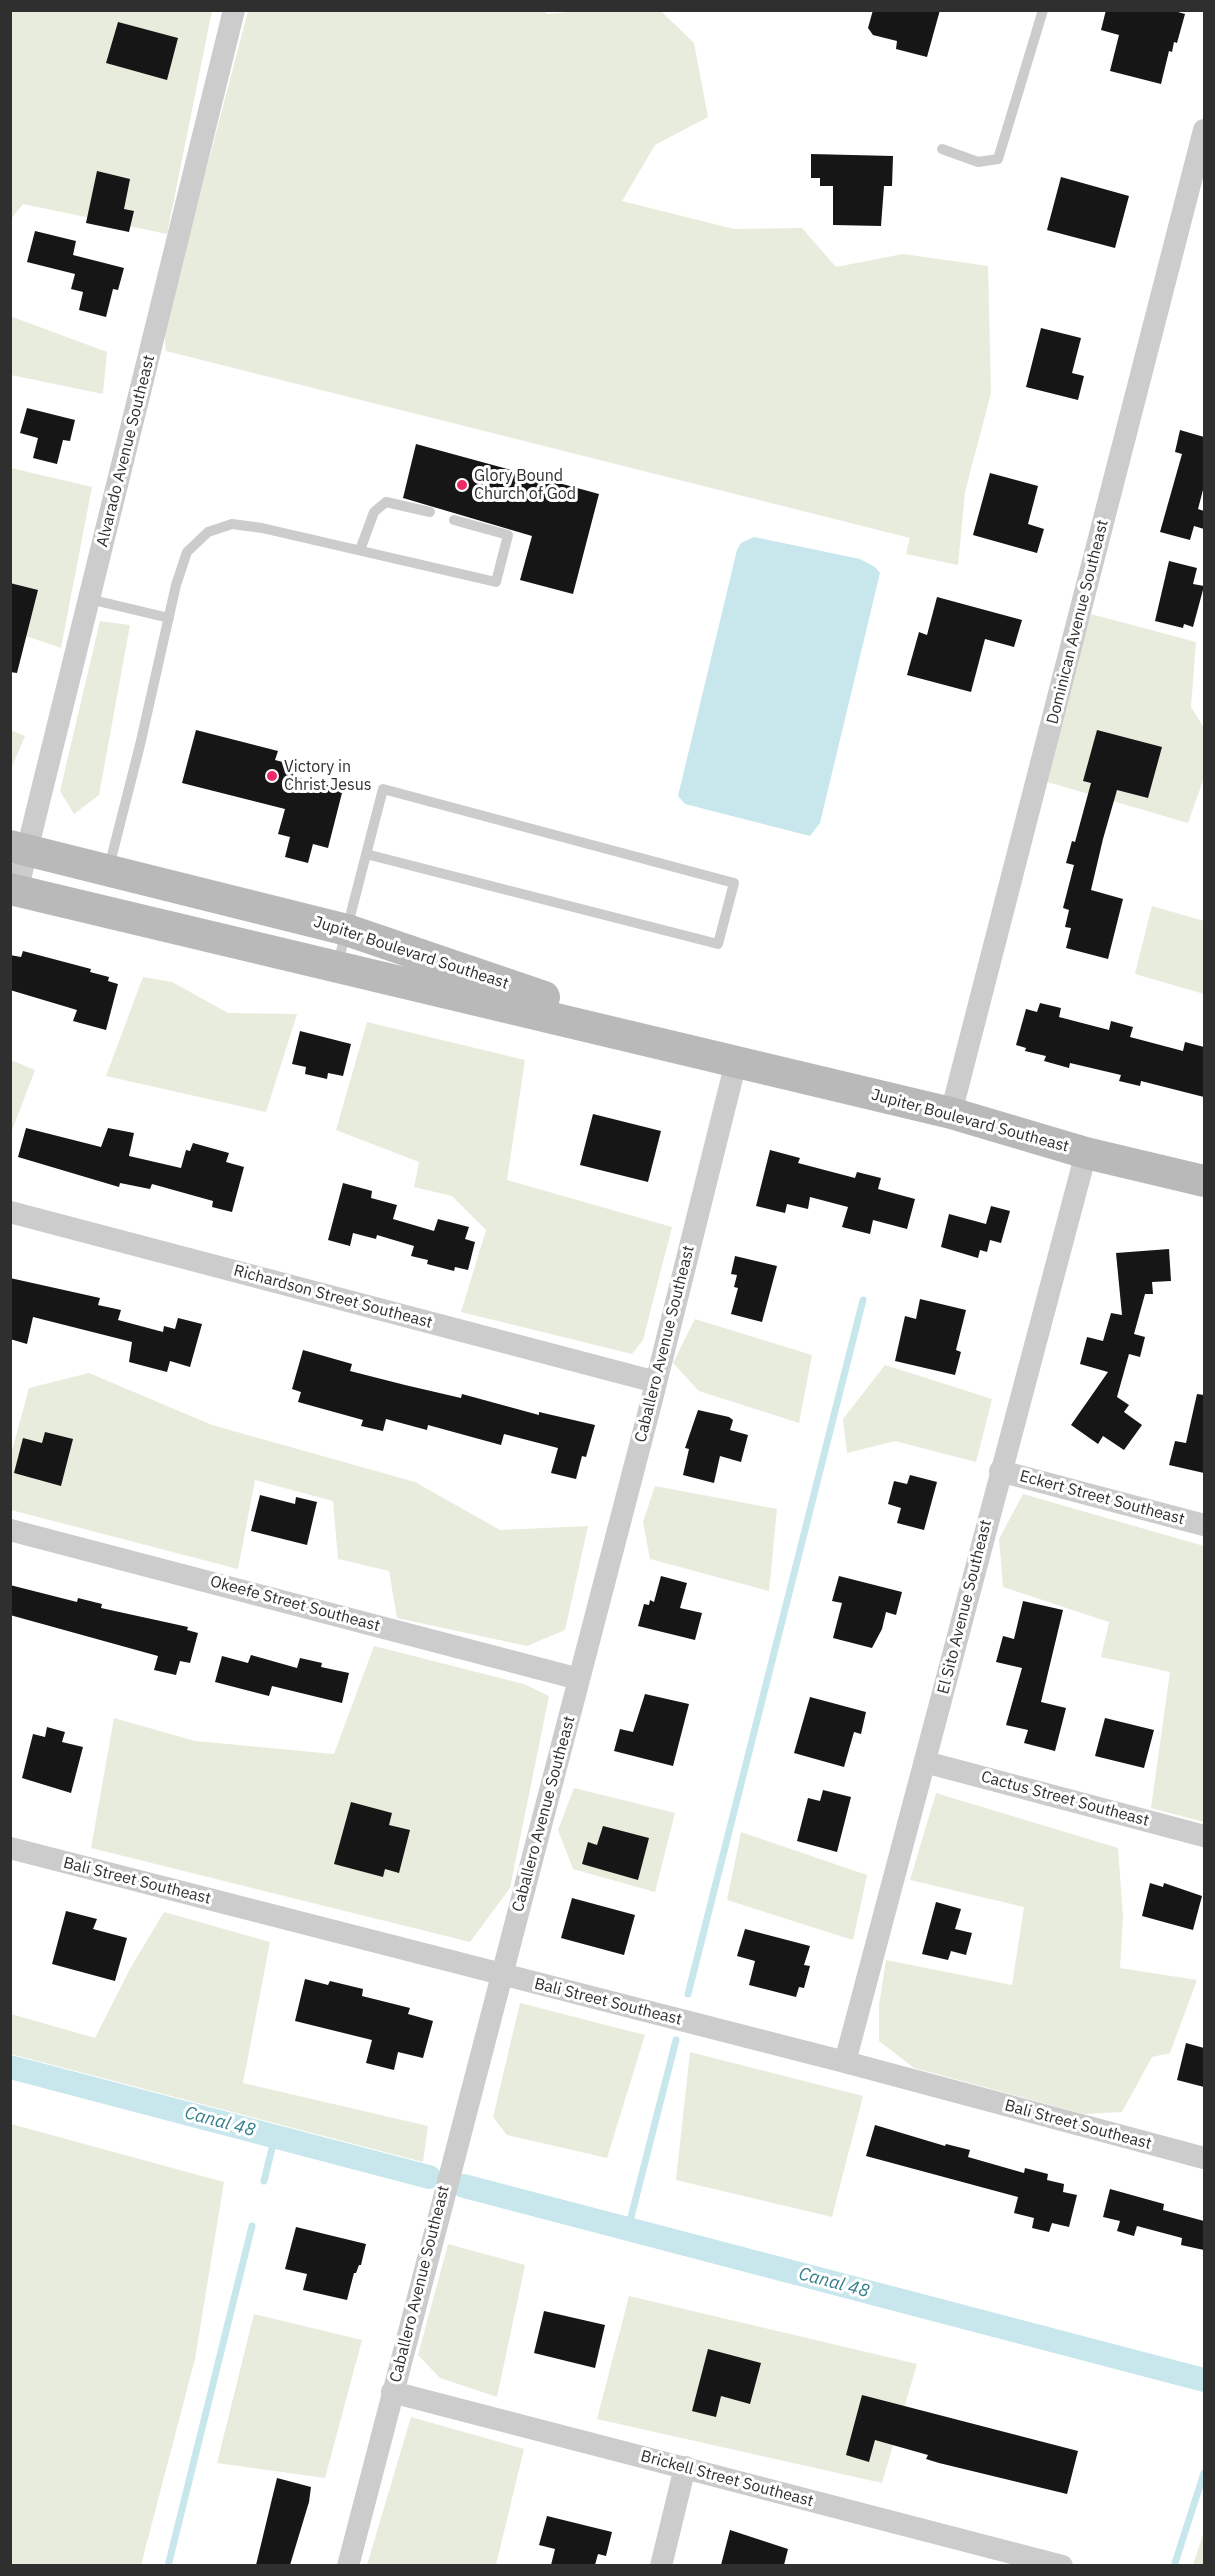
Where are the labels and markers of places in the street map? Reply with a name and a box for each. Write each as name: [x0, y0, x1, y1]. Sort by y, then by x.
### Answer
place label: Glory Bound Church of God: [474, 466, 576, 504]
marker: Glory Bound Church of God: [455, 478, 469, 492]
place label: Victory in Christ Jesus: [284, 757, 372, 795]
marker: Victory in Christ Jesus: [265, 769, 279, 783]

